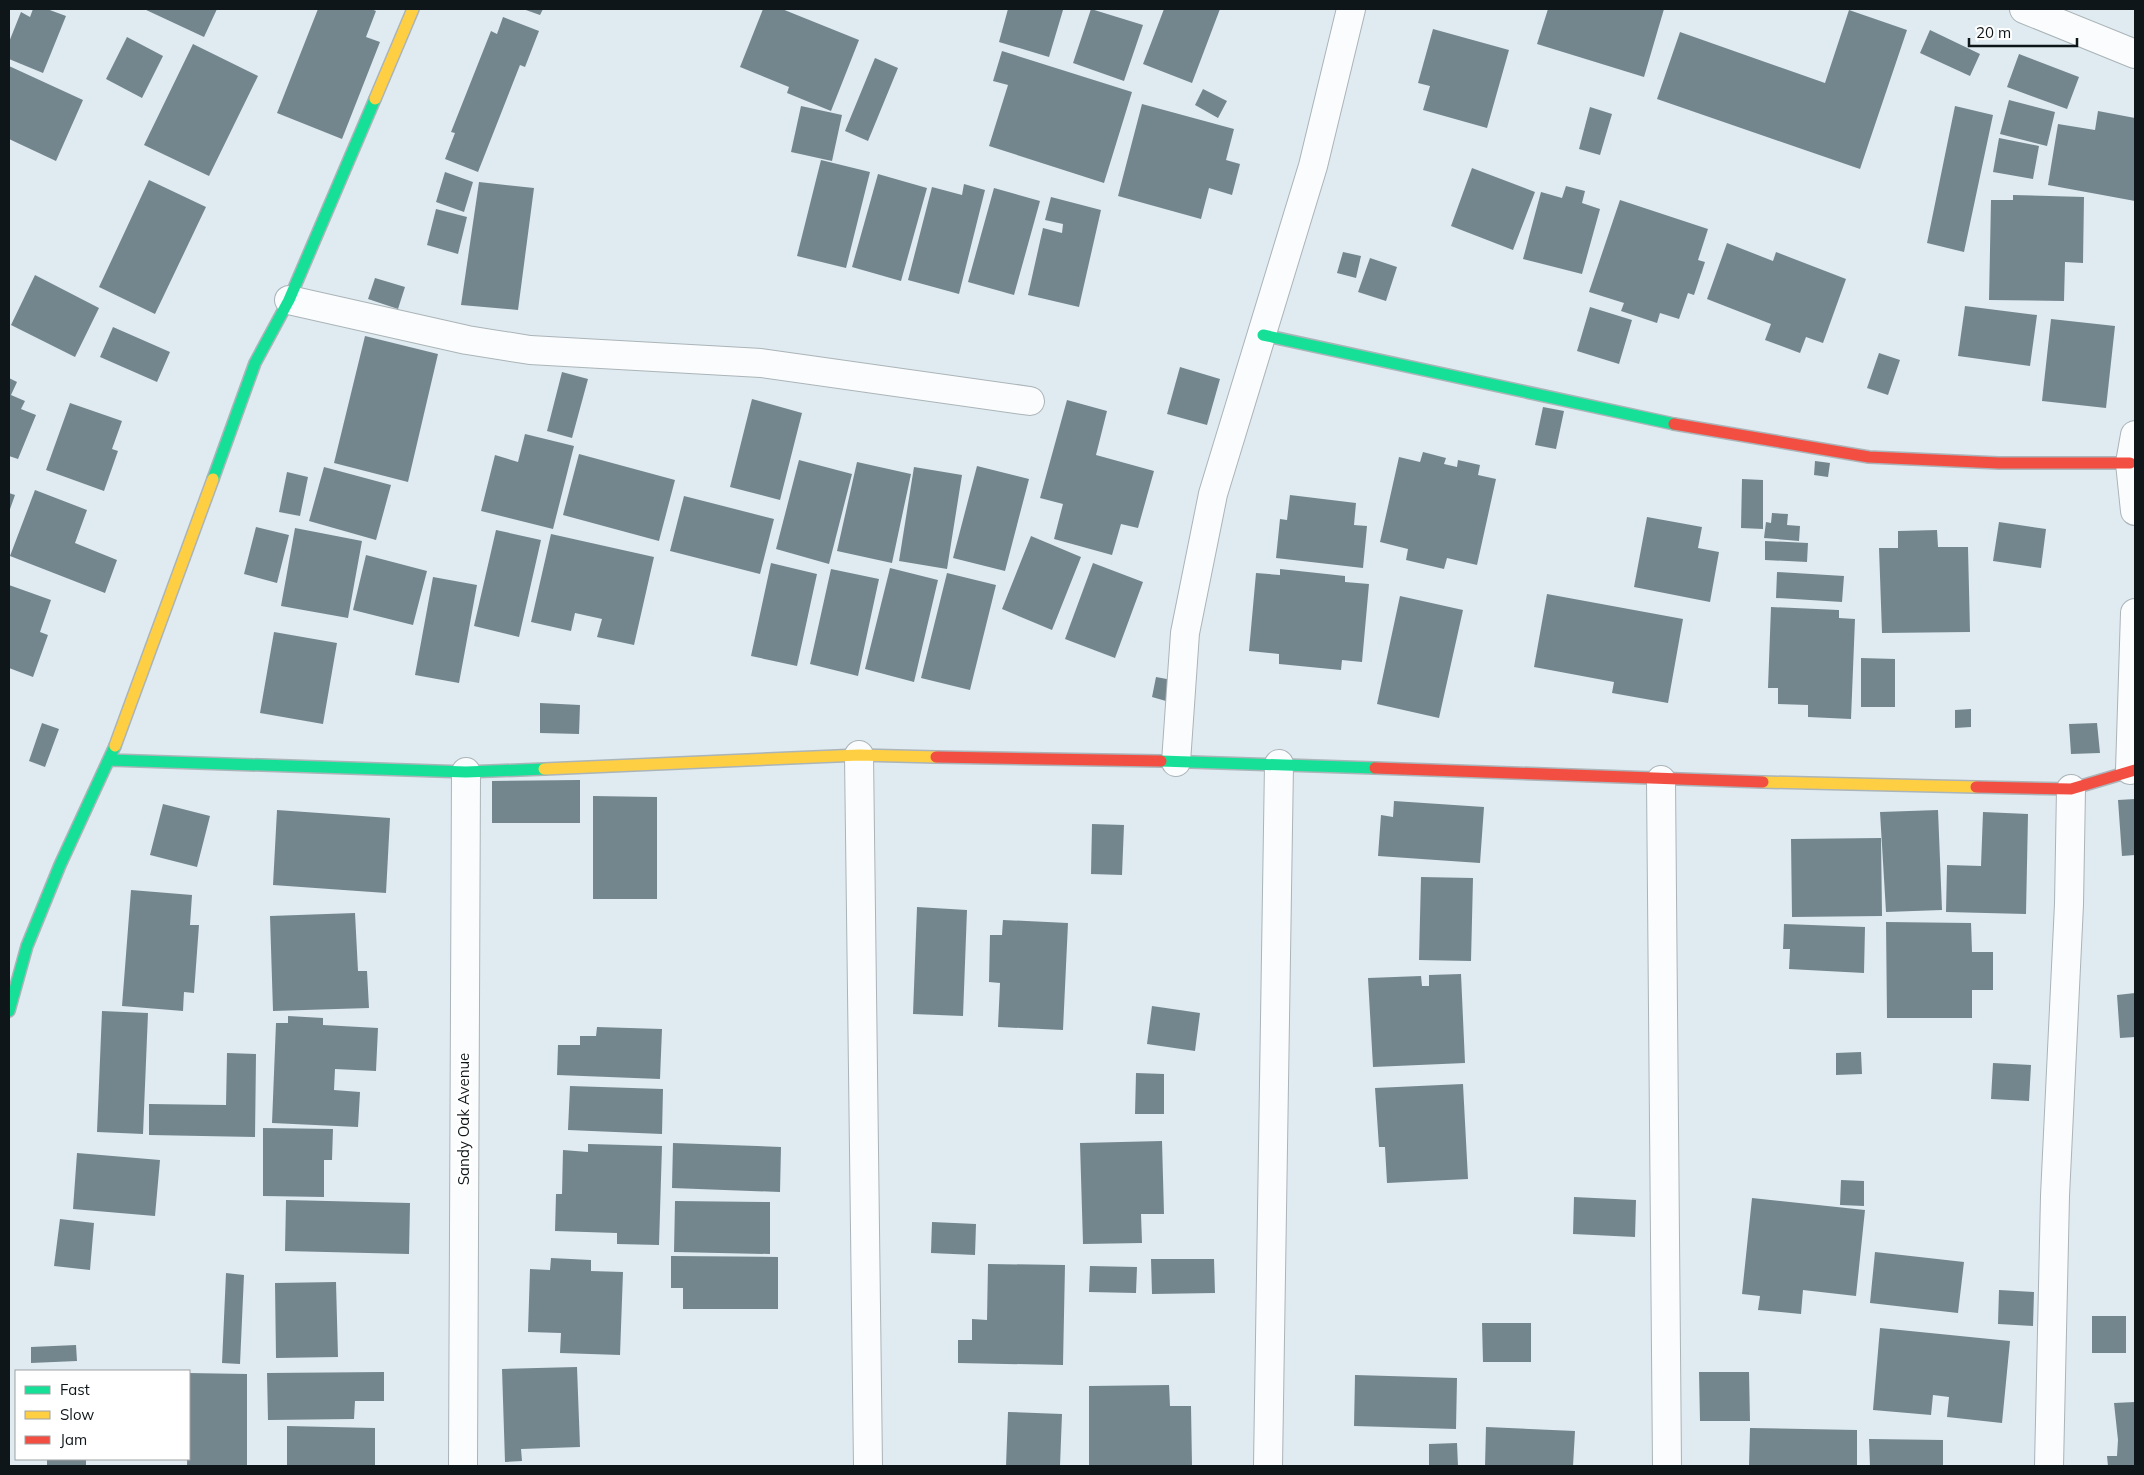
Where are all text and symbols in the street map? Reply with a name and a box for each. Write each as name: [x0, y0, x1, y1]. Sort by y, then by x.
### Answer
scale bar: [1969, 15, 2076, 47]
text: 20 m: [1976, 23, 2011, 42]
street label: Sandy Oak Avenue: [454, 1053, 473, 1185]
legend: [15, 1370, 190, 1460]
text: Fast: [60, 1380, 90, 1399]
text: Slow: [60, 1405, 94, 1424]
text: Jam: [60, 1430, 87, 1449]

